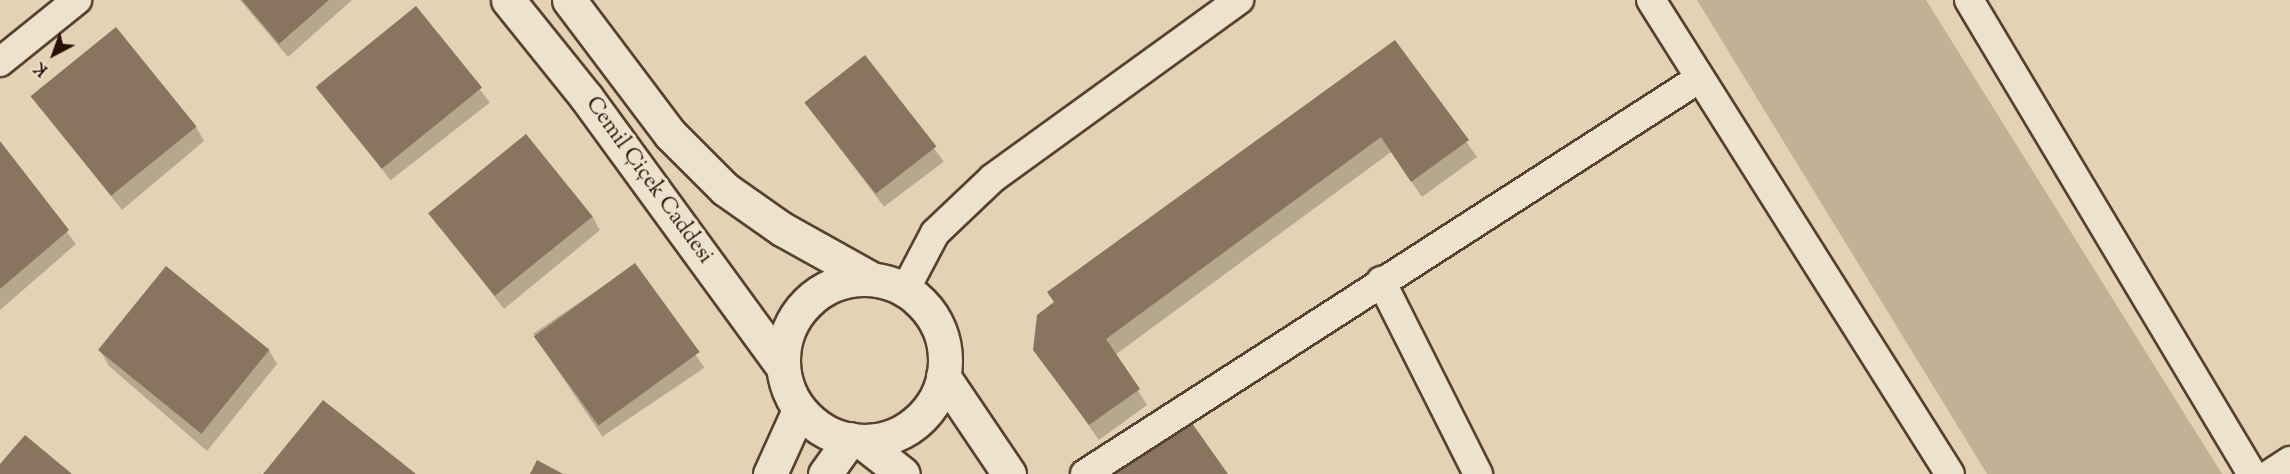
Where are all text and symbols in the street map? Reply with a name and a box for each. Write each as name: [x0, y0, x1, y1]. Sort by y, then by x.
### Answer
north arrow: [24, 24, 84, 84]
text: K: [30, 55, 54, 80]
street label: Cemil Çiçek Caddesi: [579, 92, 717, 270]

